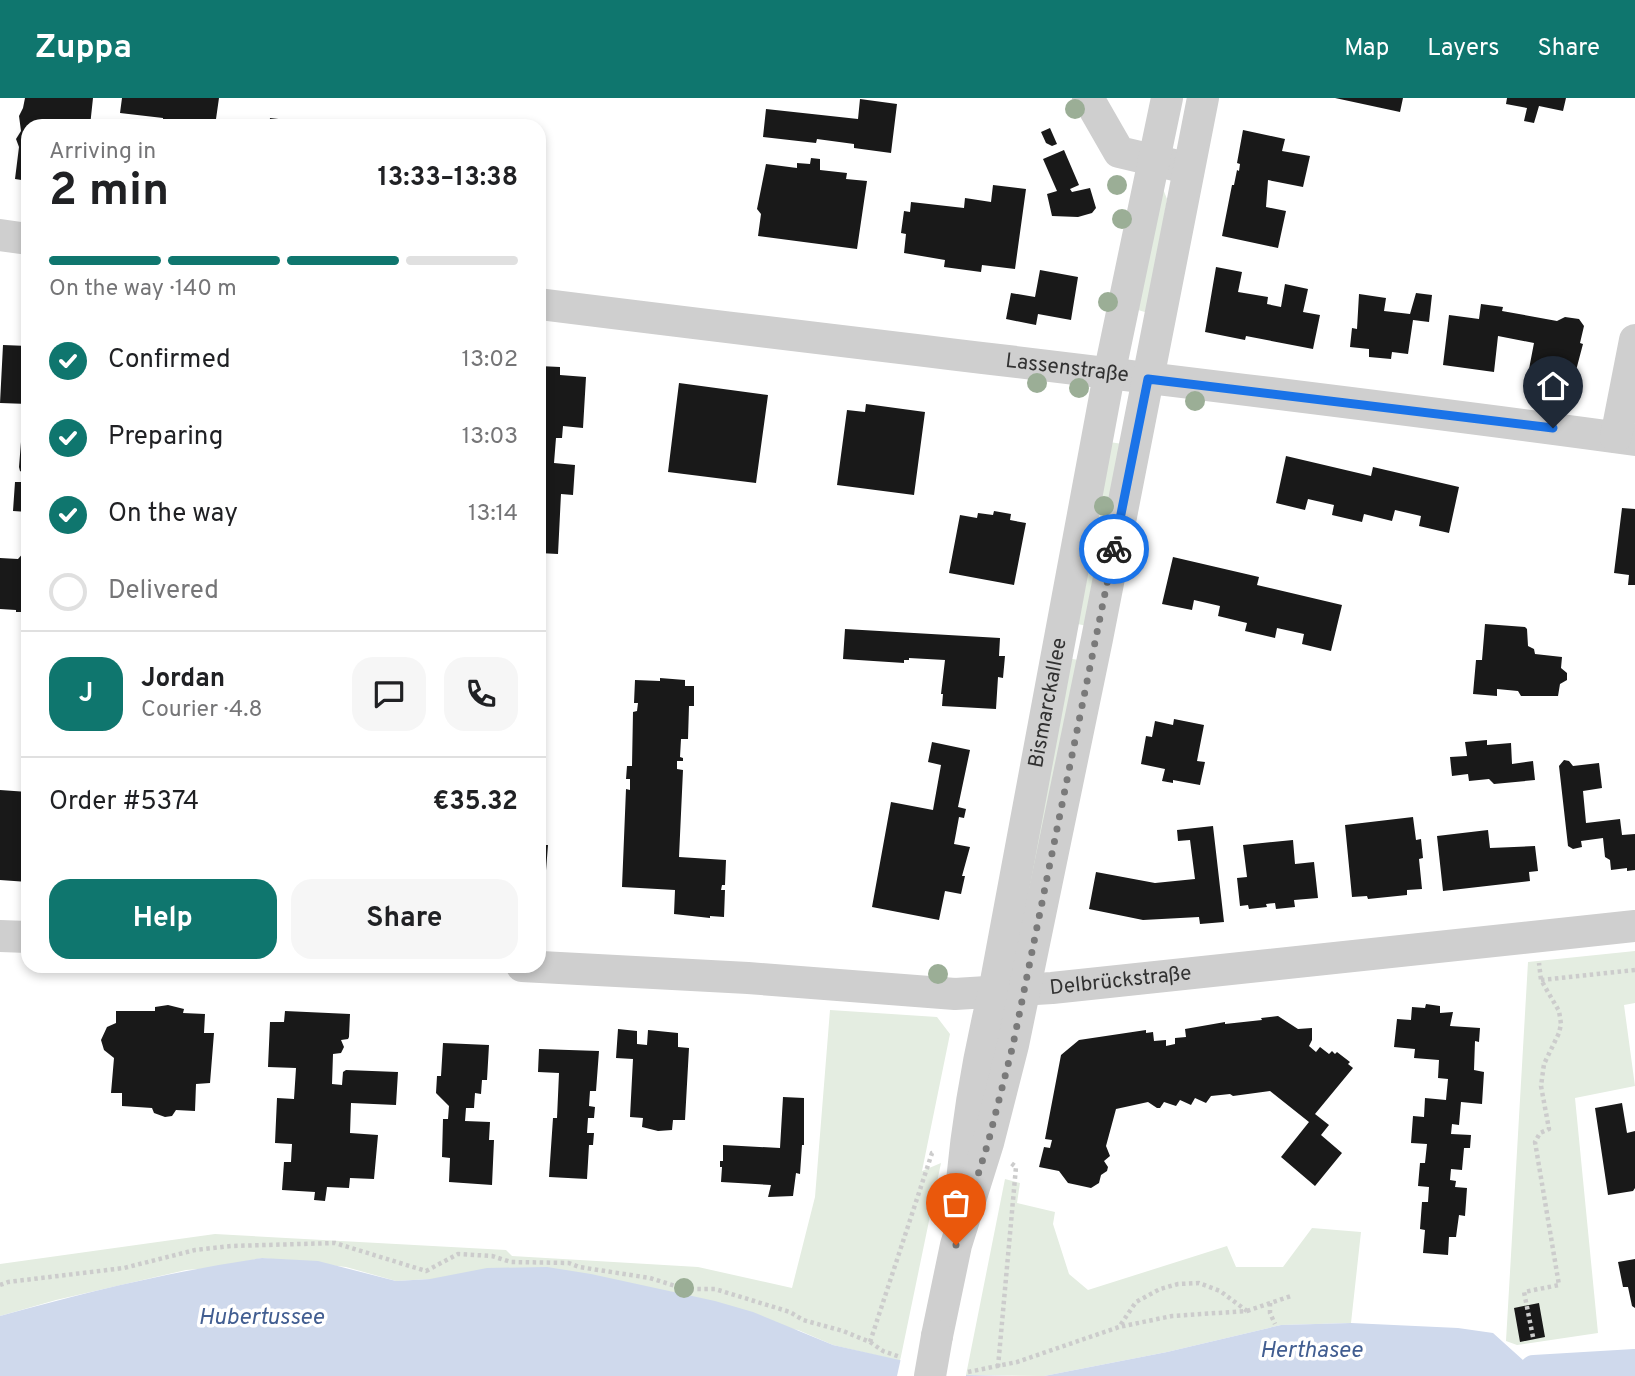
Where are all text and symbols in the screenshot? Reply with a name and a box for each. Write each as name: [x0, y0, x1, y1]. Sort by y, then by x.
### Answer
text: Zuppa: [35, 28, 132, 70]
text: Map: [1344, 34, 1389, 64]
text: Layers: [1427, 34, 1499, 64]
text: Share: [1537, 34, 1600, 64]
text: Arriving in: [49, 138, 156, 167]
text: 13:33–13:38: [377, 162, 518, 195]
text: 2 min: [49, 163, 169, 222]
text: On the way · 140 m: [49, 275, 237, 304]
icon: check: [49, 342, 87, 380]
text: Confirmed: [108, 344, 231, 377]
text: 13:02: [462, 346, 518, 375]
street label: Lassenstraße: [1004, 347, 1130, 389]
pin: [1523, 356, 1583, 428]
icon: home: [1534, 367, 1572, 405]
icon: check: [49, 419, 87, 457]
text: Preparing: [108, 421, 223, 454]
text: 13:03: [462, 423, 518, 452]
icon: check: [49, 496, 87, 534]
text: On the way: [108, 498, 238, 531]
text: 13:14: [468, 500, 518, 529]
courier: [1079, 514, 1149, 584]
icon: bike: [1095, 530, 1133, 568]
text: Delivered: [108, 575, 219, 608]
street label: Bismarckallee: [1023, 635, 1073, 770]
button: chat: [352, 657, 426, 731]
button: phone: [444, 657, 518, 731]
text: Jordan: [141, 663, 225, 696]
text: J: [79, 678, 93, 711]
text: Courier · 4.8: [141, 696, 262, 725]
text: Order #5374: [49, 786, 199, 819]
text: €35.32: [433, 786, 518, 819]
button: Help: [49, 879, 277, 959]
button: Share: [291, 879, 518, 959]
street label: Delbrückstraße: [1048, 960, 1193, 1002]
pin: [926, 1173, 986, 1245]
icon: bag: [937, 1184, 975, 1222]
water label: Hubertussee: [198, 1304, 325, 1333]
water label: Herthasee: [1260, 1337, 1363, 1366]

